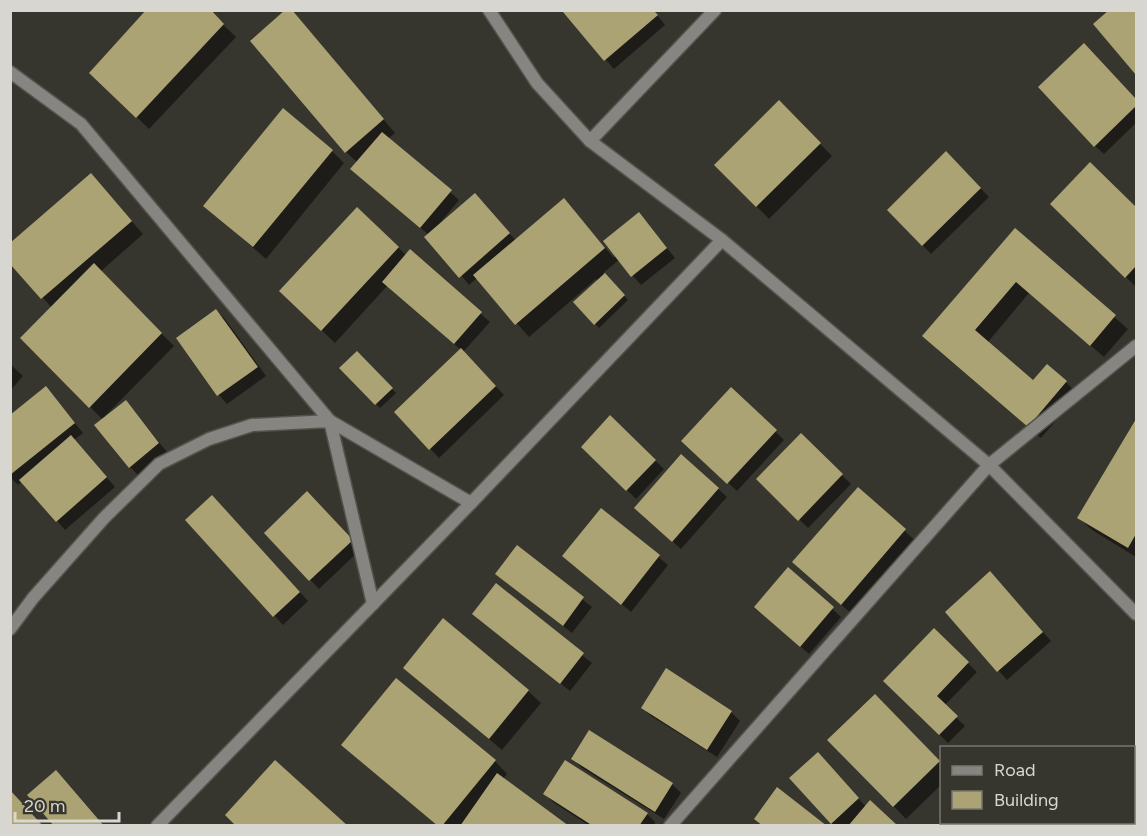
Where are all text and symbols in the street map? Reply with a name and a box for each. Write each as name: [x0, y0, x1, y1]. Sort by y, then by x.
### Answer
legend: [940, 746, 1135, 824]
text: Road: [994, 759, 1035, 781]
scale bar: [15, 785, 118, 823]
text: Building: [994, 789, 1059, 811]
text: 20 m: [24, 795, 65, 817]

